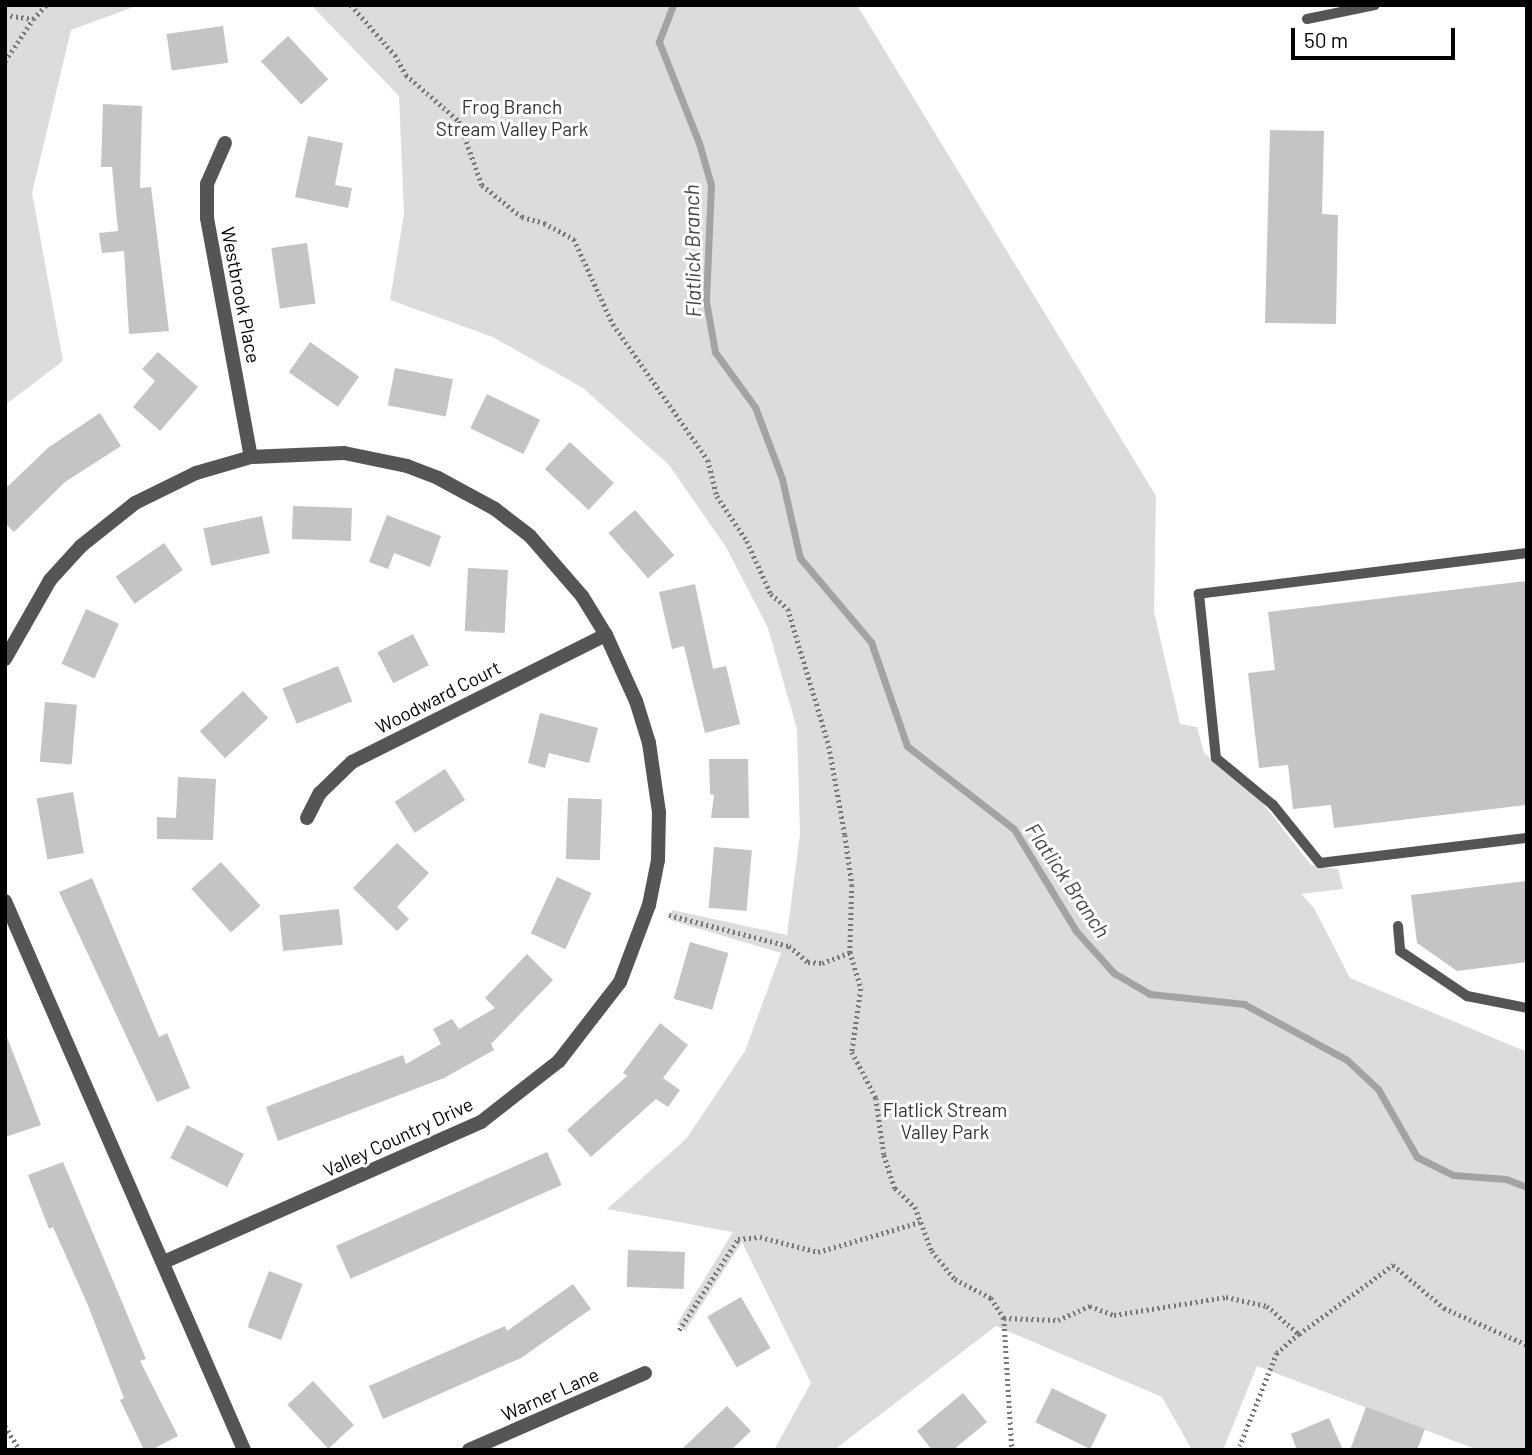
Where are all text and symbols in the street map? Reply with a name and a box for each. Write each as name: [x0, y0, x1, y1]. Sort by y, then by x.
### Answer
scale bar: [1294, 14, 1458, 58]
text: 50 m: [1304, 27, 1348, 52]
park label: Frog Branch Stream Valley Park: [436, 96, 588, 140]
water label: Flatlick Branch: [678, 184, 706, 318]
street label: Westbrook Place: [217, 225, 265, 365]
street label: Woodward Court: [372, 656, 504, 738]
water label: Flatlick Branch: [1020, 818, 1116, 942]
street label: Valley Country Drive: [319, 1092, 477, 1182]
park label: Flatlick Stream Valley Park: [883, 1099, 1007, 1143]
street label: Warner Lane: [498, 1362, 602, 1426]

